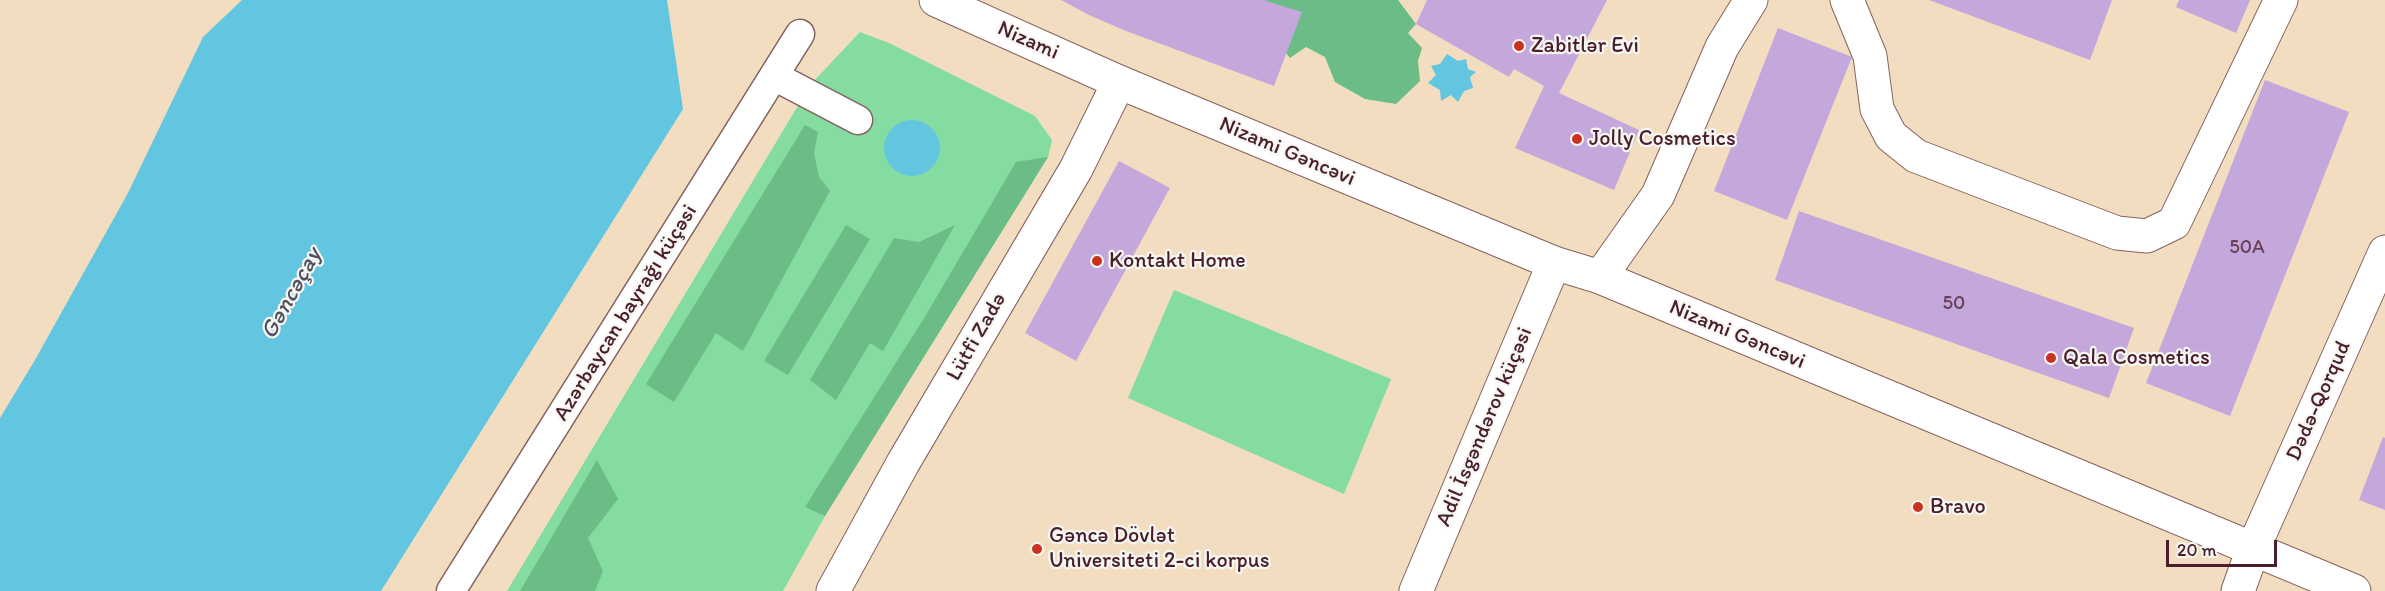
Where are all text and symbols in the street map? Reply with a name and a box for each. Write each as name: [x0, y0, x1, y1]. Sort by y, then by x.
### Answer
street label: Nizami: [993, 16, 1063, 66]
place label: Zabitlər Evi: [1531, 33, 1639, 59]
marker: Zabitlər Evi: [1512, 39, 1526, 53]
street label: Nizami Gəncəvi: [1215, 111, 1359, 193]
place label: Jolly Cosmetics: [1589, 126, 1736, 152]
marker: Jolly Cosmetics: [1570, 132, 1584, 146]
street label: Azərbaycan bayrağı küçəsi: [549, 200, 703, 426]
house number: 50A: [2229, 236, 2265, 260]
water label: Gəncəçay: [255, 243, 329, 345]
place label: Kontakt Home: [1109, 248, 1246, 274]
marker: Kontakt Home: [1090, 254, 1104, 268]
street label: Lütfi Zadə: [941, 288, 1013, 386]
house number: 50: [1943, 292, 1965, 316]
street label: Nizami Gəncəvi: [1665, 294, 1809, 376]
street label: Adil İsgəndərov küçəsi: [1431, 323, 1539, 531]
street label: Dədə-Qorqud: [2281, 337, 2357, 465]
place label: Qala Cosmetics: [2063, 345, 2210, 371]
marker: Qala Cosmetics: [2044, 351, 2058, 365]
place label: Bravo: [1930, 494, 1986, 520]
marker: Bravo: [1911, 500, 1925, 514]
place label: Gəncə Dövlət Universiteti 2-ci korpus: [1049, 523, 1269, 574]
scale bar: [2169, 528, 2280, 566]
text: 20 m: [2177, 539, 2217, 561]
marker: Gəncə Dövlət Universiteti 2-ci korpus: [1030, 542, 1044, 556]

